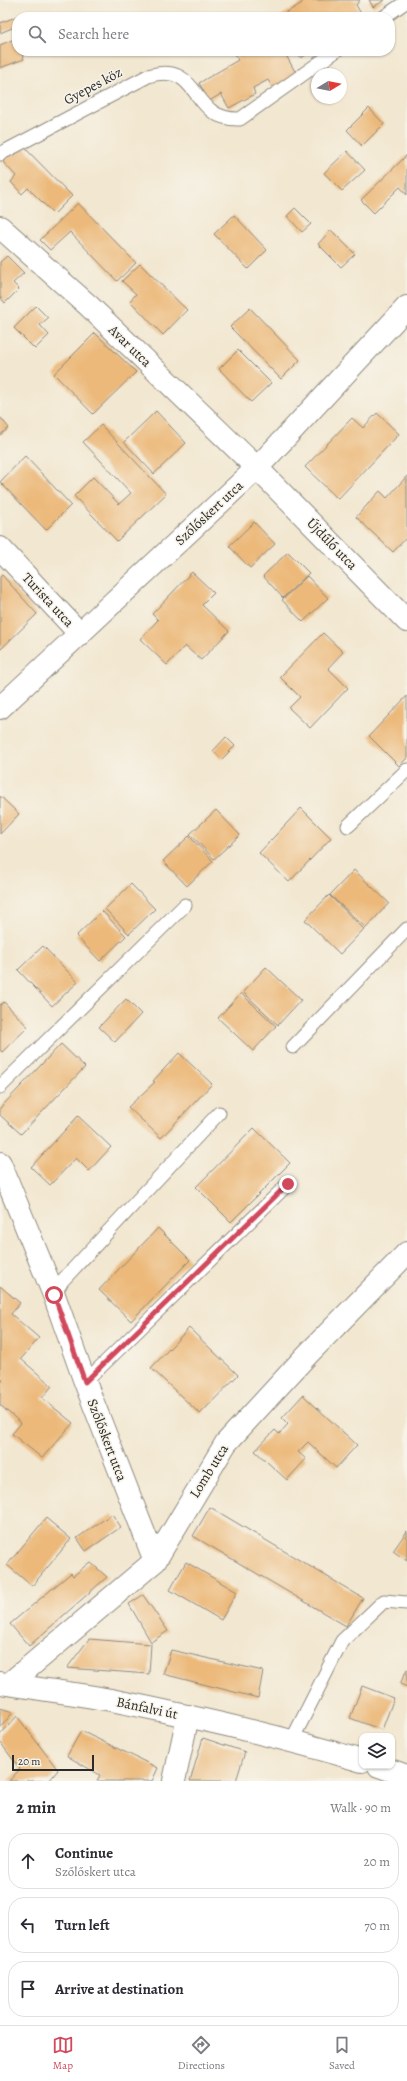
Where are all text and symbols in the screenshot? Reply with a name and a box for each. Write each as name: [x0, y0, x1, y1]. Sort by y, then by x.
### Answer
search box: [12, 12, 395, 56]
icon: search: [26, 23, 48, 45]
text: Search here: [58, 24, 129, 44]
street label: Gyepes köz: [60, 63, 126, 109]
north arrow: [311, 68, 347, 104]
street label: Avar utca: [104, 320, 156, 372]
street label: Szőlőskert utca: [171, 476, 248, 550]
street label: Újdűlő utca: [302, 514, 362, 575]
street label: Turista utca: [18, 569, 79, 632]
route end: [279, 1175, 297, 1193]
route start: [45, 1286, 63, 1304]
street label: Szőlőskert utca: [83, 1396, 132, 1484]
street label: Lomb utca: [185, 1440, 233, 1502]
street label: Bánfalvi út: [115, 1692, 180, 1724]
map controls: [359, 1733, 395, 1769]
button: layers: [359, 1733, 395, 1769]
scale bar: [12, 1753, 94, 1772]
text: 20 m: [18, 1754, 40, 1769]
text: 2 min: [16, 1796, 56, 1819]
text: Walk · 90 m: [330, 1799, 391, 1816]
text: Continue: [55, 1843, 113, 1863]
icon: ahead: [17, 1850, 39, 1872]
text: 20 m: [364, 1853, 390, 1870]
text: Szőlőskert utca: [55, 1863, 136, 1880]
icon: left: [17, 1914, 39, 1936]
text: Turn left: [55, 1915, 110, 1935]
text: 70 m: [364, 1917, 390, 1934]
icon: arrive: [17, 1978, 39, 2000]
text: Arrive at destination: [55, 1979, 184, 1999]
tab: Map: [52, 2034, 74, 2073]
tab: Directions: [178, 2034, 225, 2073]
tab: Saved: [329, 2034, 355, 2073]

